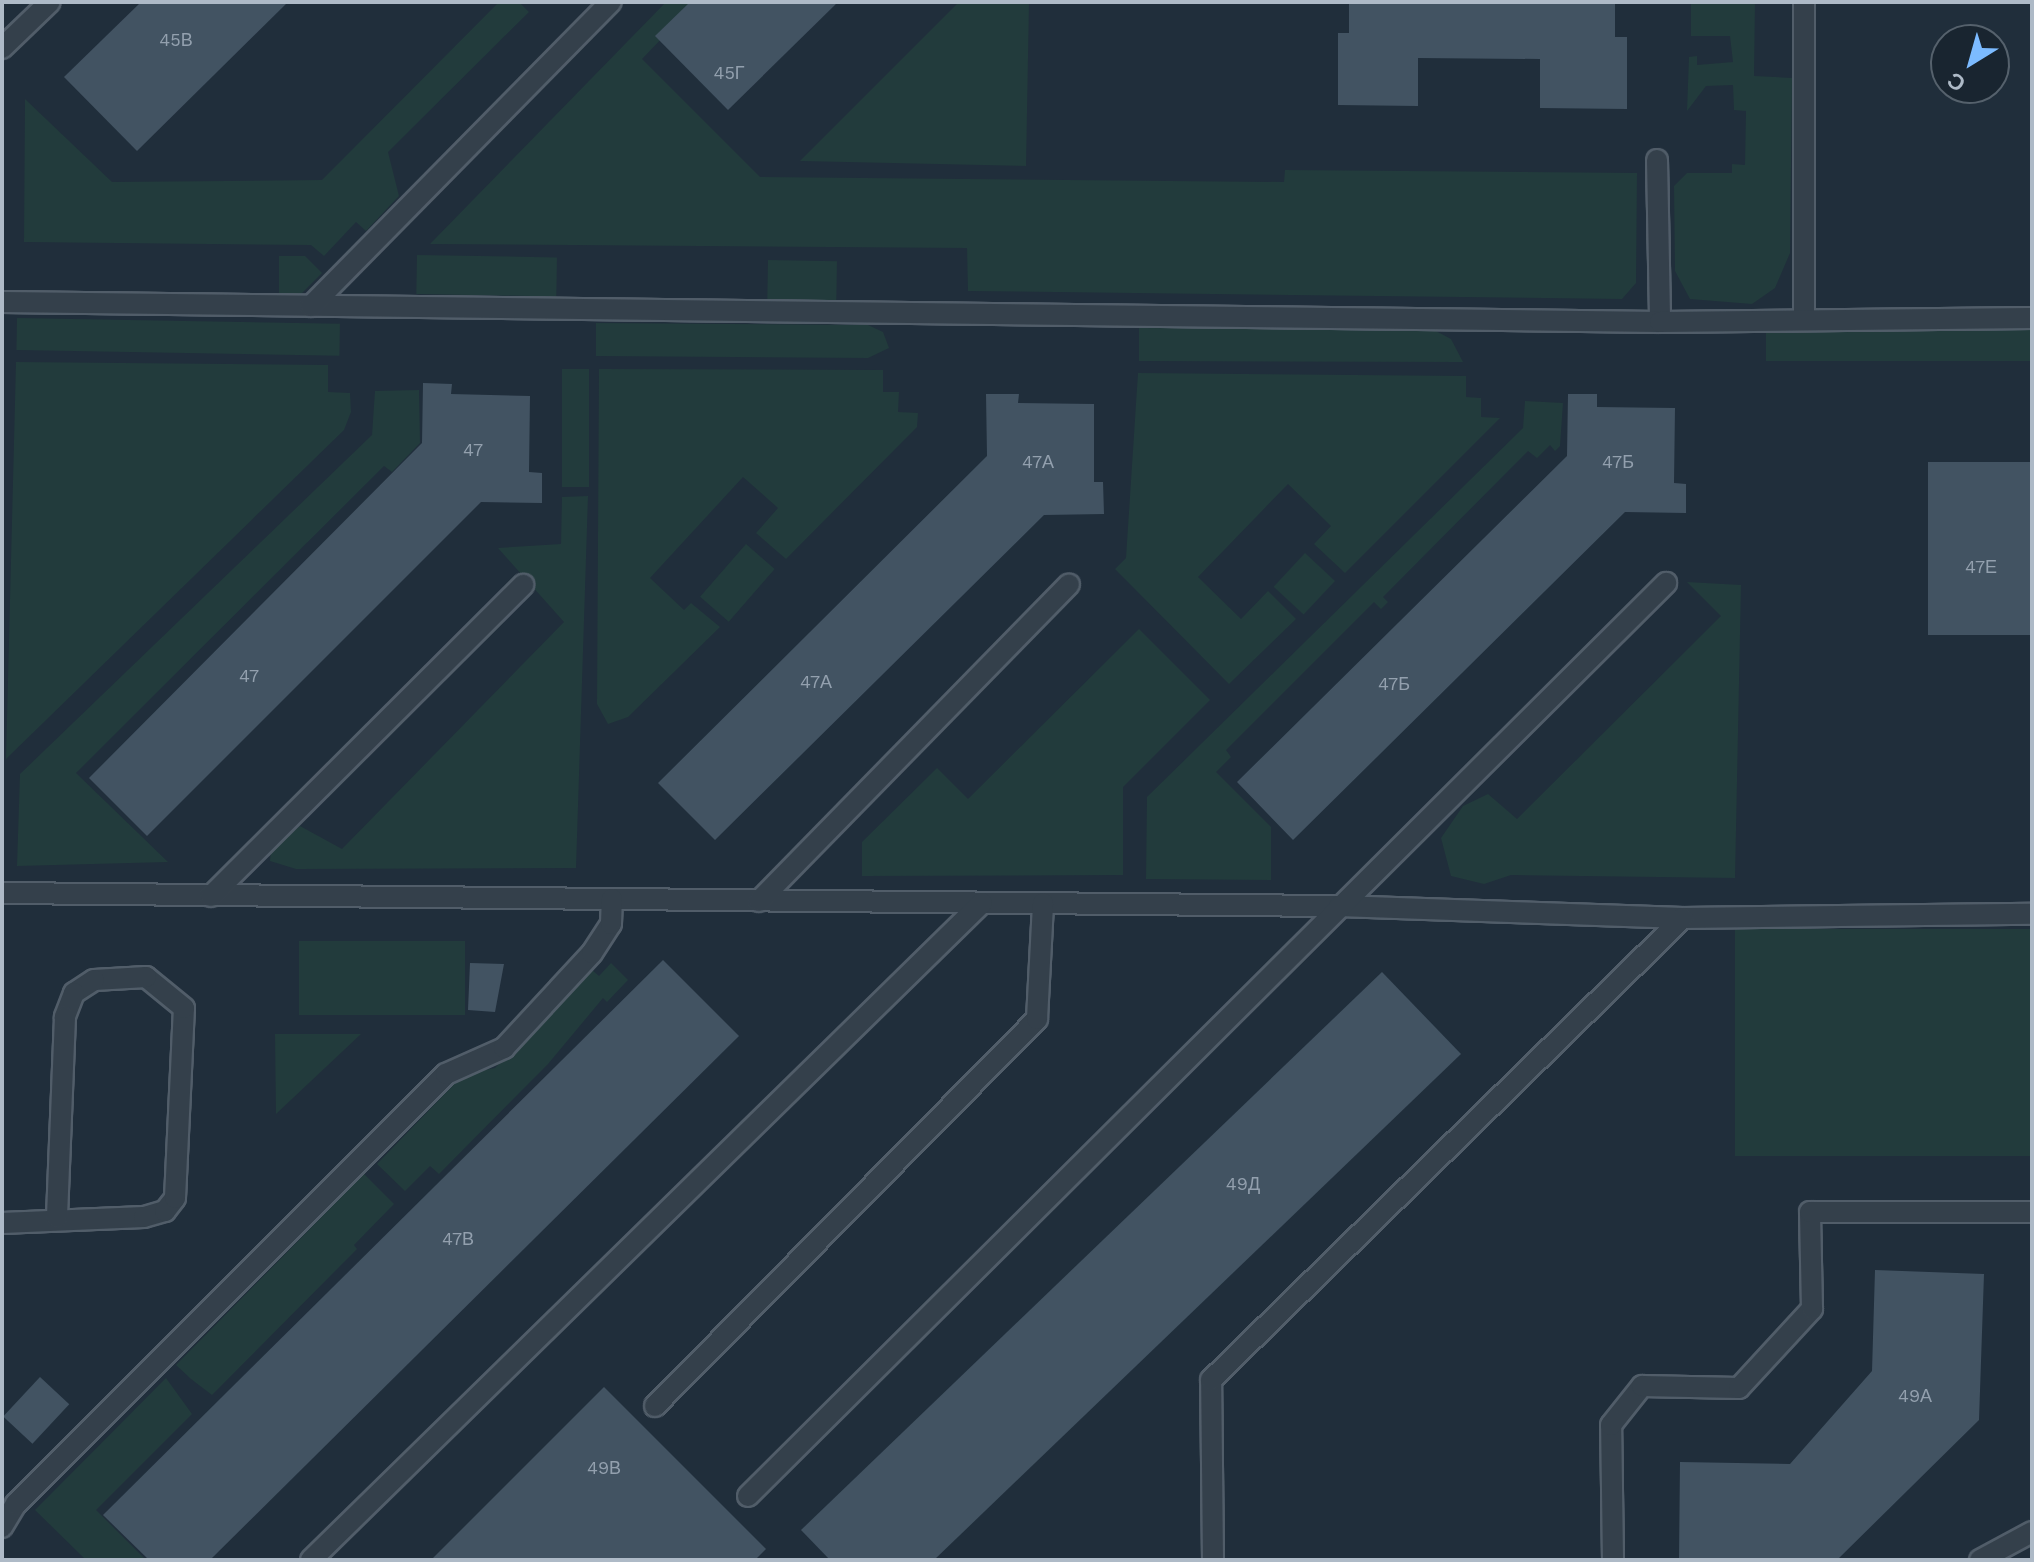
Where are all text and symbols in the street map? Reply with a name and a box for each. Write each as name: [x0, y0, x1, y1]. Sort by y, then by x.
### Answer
north arrow: [1930, 24, 2010, 104]
house number: 45В: [159, 29, 193, 51]
house number: 45Г: [713, 62, 745, 84]
text: С: [1943, 67, 1970, 97]
house number: 47: [463, 439, 483, 461]
house number: 47А: [1022, 451, 1054, 473]
house number: 47Б: [1602, 451, 1634, 473]
house number: 47Е: [1965, 556, 1997, 578]
house number: 47: [239, 665, 259, 687]
house number: 47А: [800, 671, 832, 693]
house number: 47Б: [1378, 673, 1410, 695]
house number: 49Д: [1226, 1173, 1260, 1195]
house number: 47В: [442, 1228, 474, 1250]
house number: 49А: [1898, 1385, 1932, 1407]
house number: 49В: [587, 1457, 621, 1479]

